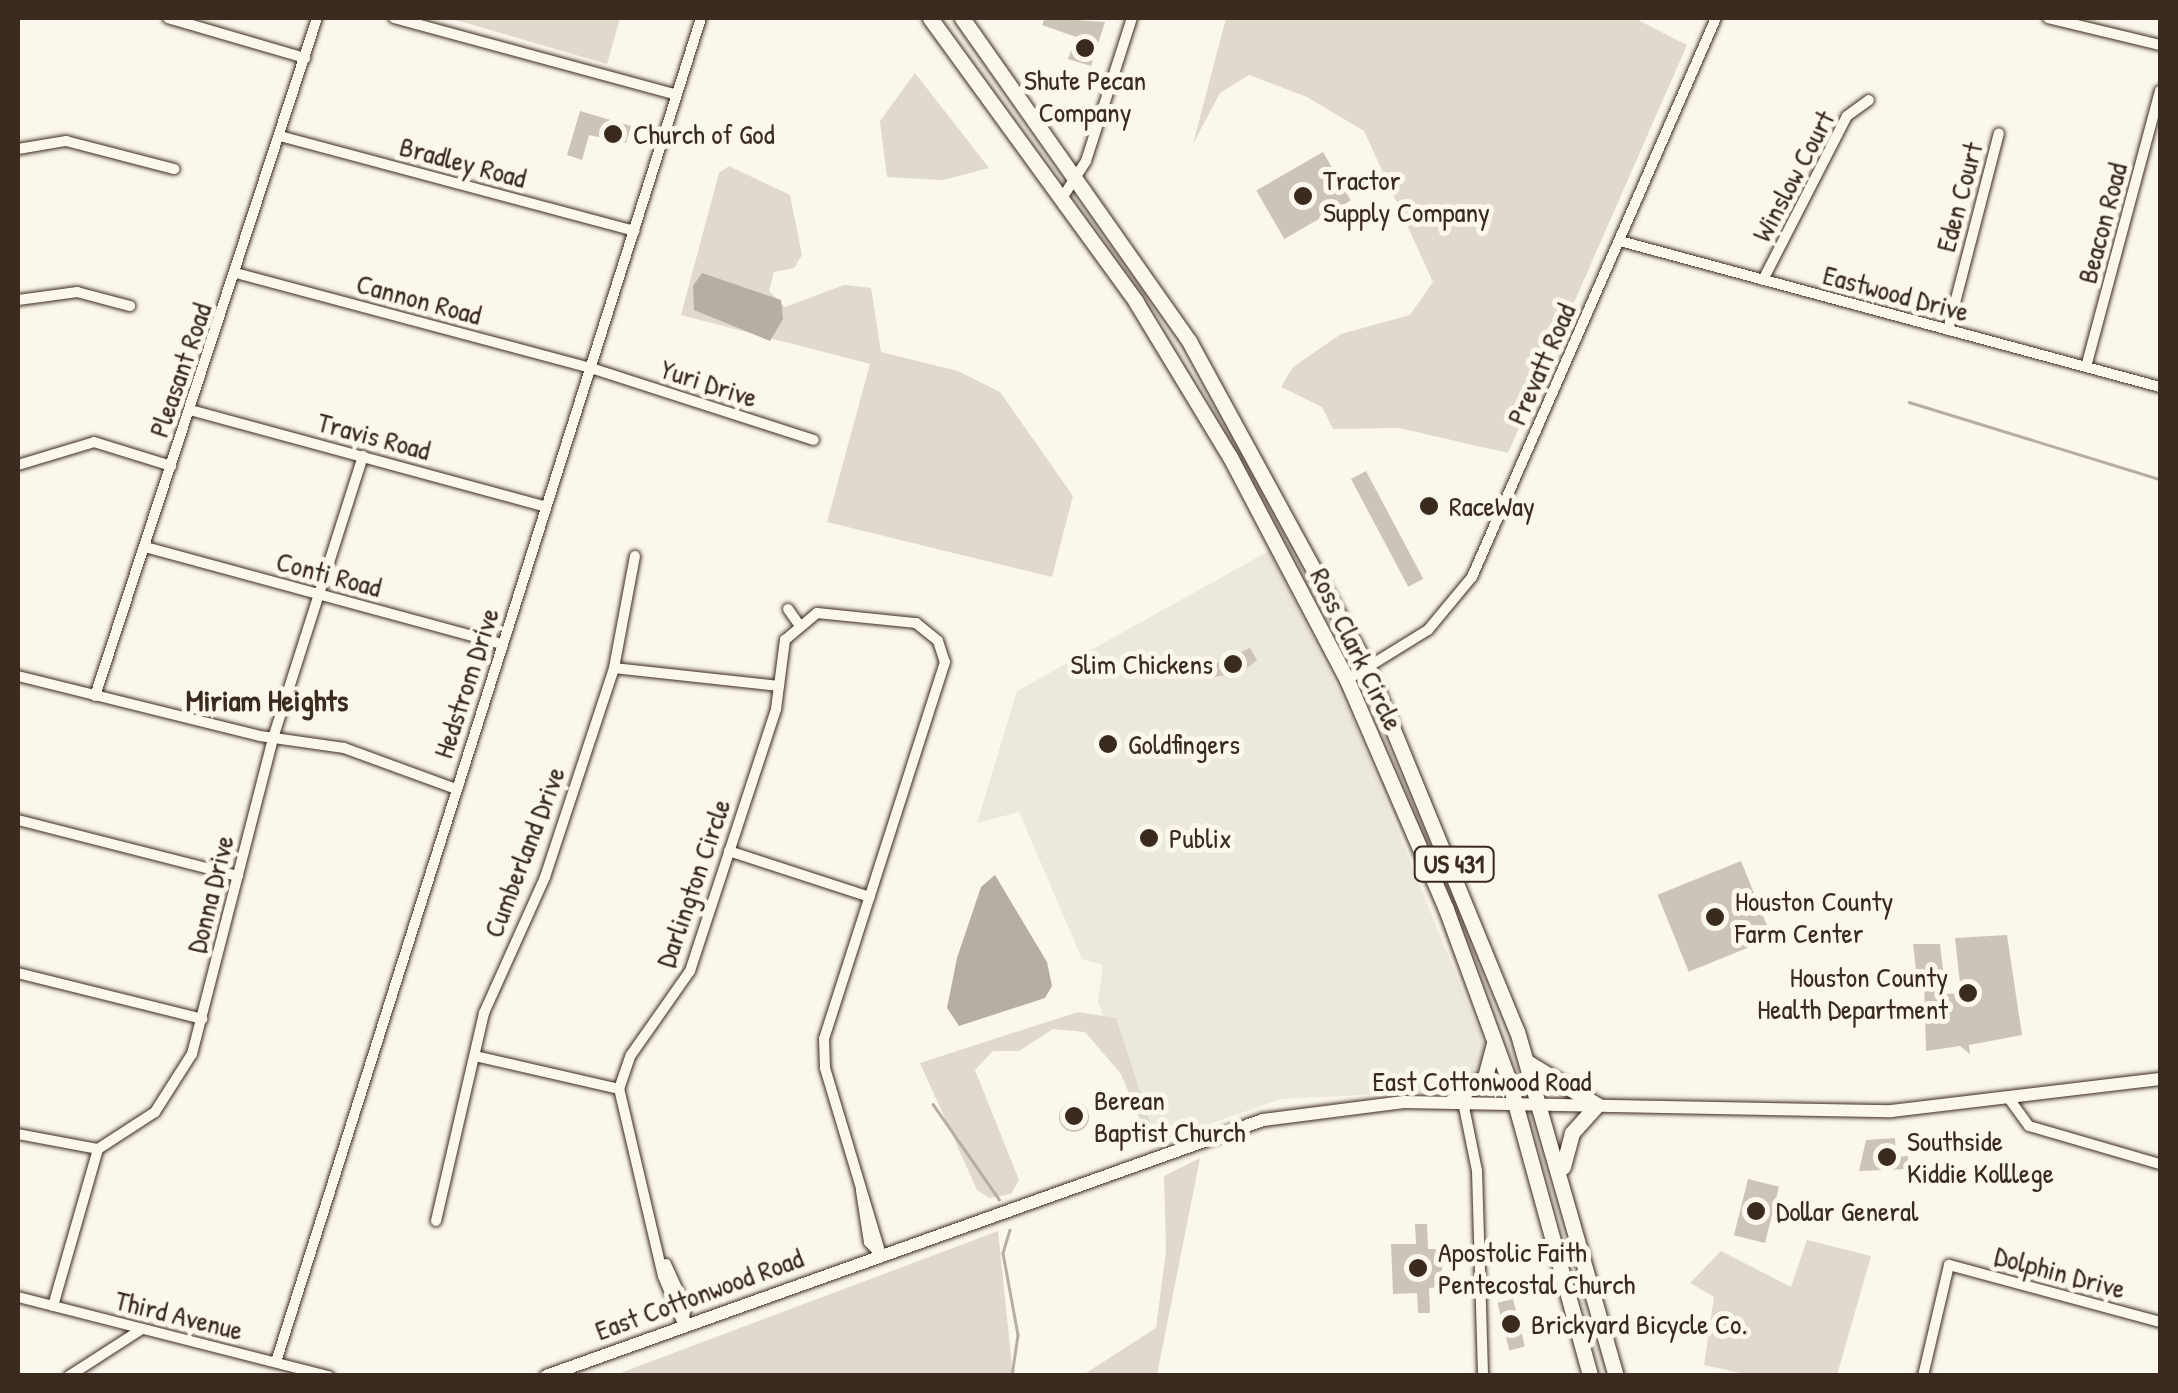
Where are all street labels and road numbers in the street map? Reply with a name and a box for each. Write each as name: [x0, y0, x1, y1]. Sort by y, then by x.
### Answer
street label: Winslow Court: [1745, 105, 1841, 247]
street label: Bradley Road: [396, 129, 530, 195]
street label: Eden Court: [1928, 139, 1990, 255]
street label: Beacon Road: [2070, 159, 2134, 287]
street label: Eastwood Drive: [1820, 257, 1972, 329]
street label: Cannon Road: [353, 266, 485, 332]
street label: Prevatt Road: [1499, 298, 1583, 430]
street label: Pleasant Road: [141, 299, 219, 441]
street label: Yuri Drive: [656, 352, 762, 414]
street label: Travis Road: [314, 405, 434, 467]
street label: Conti Road: [273, 544, 385, 604]
street label: Ross Clark Circle: [1303, 562, 1411, 736]
street label: Hedstrom Drive: [426, 604, 506, 762]
street label: Cumberland Drive: [476, 762, 572, 942]
street label: Darlington Circle: [649, 794, 737, 972]
street label: Donna Drive: [179, 832, 241, 956]
road number: US 431: [1412, 844, 1496, 884]
street label: East Cottonwood Road: [1373, 1064, 1591, 1098]
street label: Dolphin Drive: [1991, 1238, 2129, 1306]
street label: East Cottonwood Road: [590, 1241, 808, 1347]
street label: Third Avenue: [112, 1283, 246, 1347]

